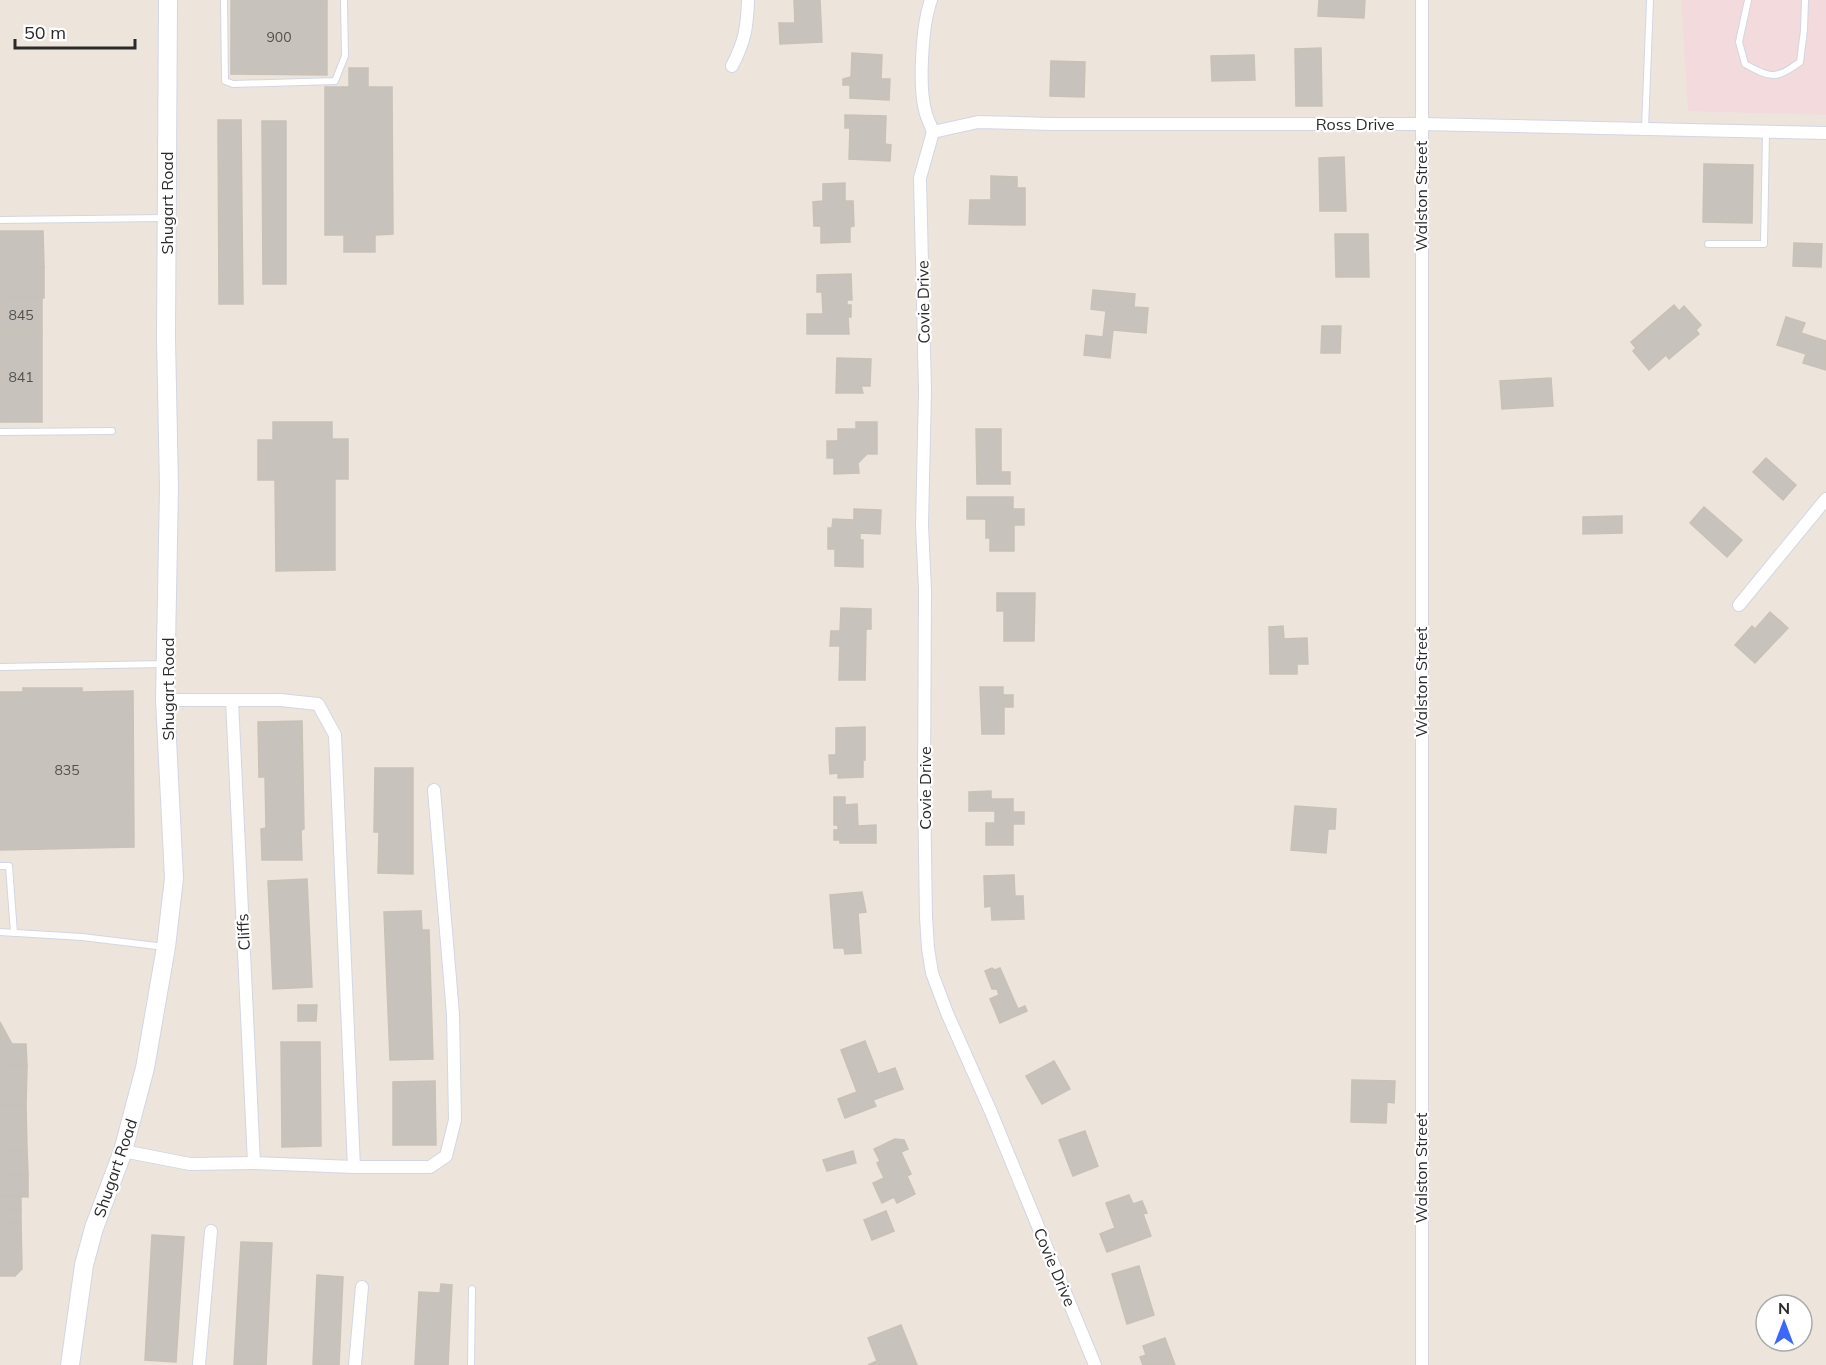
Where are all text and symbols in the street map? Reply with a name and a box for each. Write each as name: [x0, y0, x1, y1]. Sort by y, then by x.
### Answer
scale bar: [15, 12, 135, 50]
text: 50 m: [24, 21, 66, 44]
house number: 900: [266, 28, 292, 46]
street label: Ross Drive: [1316, 114, 1394, 134]
street label: Walston Street: [1411, 140, 1431, 251]
street label: Shugart Road: [157, 151, 177, 255]
street label: Covie Drive: [912, 260, 934, 344]
house number: 845: [8, 306, 34, 324]
house number: 841: [8, 368, 34, 386]
street label: Walston Street: [1411, 626, 1431, 737]
street label: Shugart Road: [158, 637, 178, 741]
street label: Covie Drive: [915, 746, 935, 830]
house number: 835: [54, 761, 80, 779]
street label: Cliffs: [232, 913, 254, 951]
street label: Walston Street: [1411, 1112, 1431, 1223]
street label: Shugart Road: [89, 1116, 141, 1220]
street label: Covie Drive: [1030, 1225, 1080, 1309]
north arrow: [1754, 1293, 1814, 1353]
text: N: [1778, 1298, 1790, 1318]

